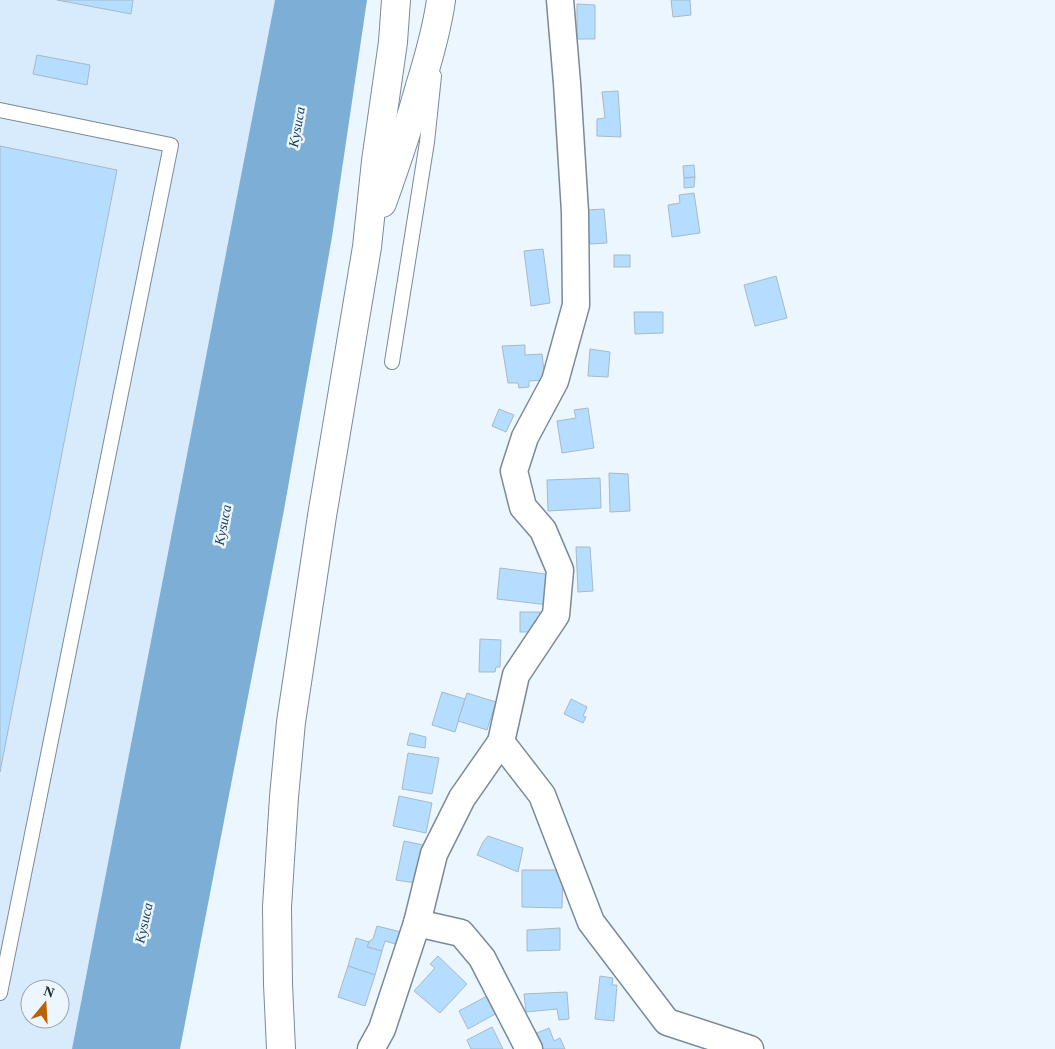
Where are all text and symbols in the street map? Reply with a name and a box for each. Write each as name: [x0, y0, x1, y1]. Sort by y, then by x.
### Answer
water label: Kysuca: [286, 105, 308, 150]
water label: Kysuca: [212, 503, 234, 548]
water label: Kysuca: [132, 901, 156, 946]
north arrow: [20, 979, 70, 1029]
text: N: [42, 983, 56, 1001]

